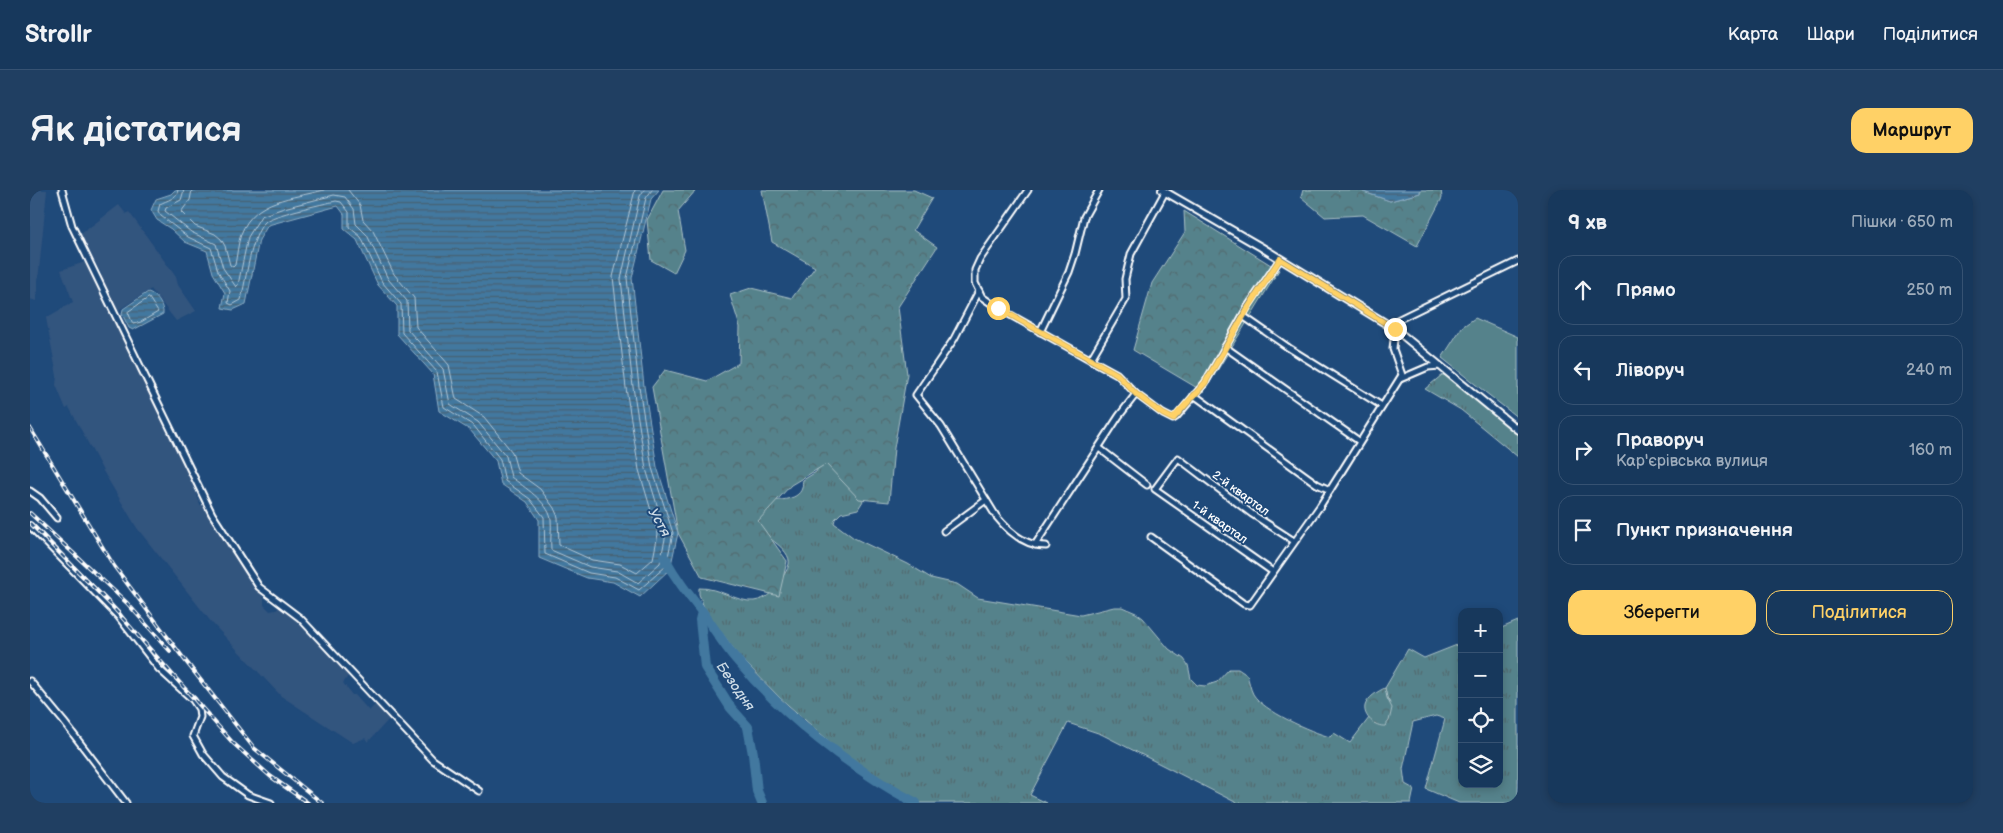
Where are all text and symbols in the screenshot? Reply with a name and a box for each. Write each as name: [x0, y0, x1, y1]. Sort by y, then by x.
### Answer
text: Strollr: [25, 20, 92, 49]
text: Карта: [1728, 24, 1778, 45]
text: Шари: [1806, 24, 1855, 45]
text: Поділитися: [1883, 24, 1978, 45]
button: Маршрут: [1851, 108, 1973, 153]
text: Як дістатися: [30, 109, 242, 152]
text: 9 хв: [1568, 210, 1607, 235]
text: Пішки · 650 m: [1851, 213, 1953, 232]
icon: ahead: [1569, 276, 1597, 304]
text: Прямо: [1616, 279, 1676, 302]
text: 250 m: [1906, 281, 1952, 300]
route start: [987, 297, 1010, 320]
route end: [1384, 318, 1407, 341]
icon: left: [1569, 356, 1597, 384]
text: Ліворуч: [1616, 359, 1685, 382]
text: 240 m: [1906, 361, 1952, 380]
text: Праворуч: [1616, 429, 1704, 452]
icon: right: [1569, 436, 1597, 464]
text: 160 m: [1909, 441, 1952, 460]
text: Кар'єрівська вулиця: [1616, 452, 1768, 471]
street label: 2-й квартал: [1209, 468, 1272, 519]
street label: 1-й квартал: [1189, 498, 1251, 547]
water label: Устя: [645, 505, 675, 540]
icon: arrive: [1569, 516, 1597, 544]
text: Пункт призначення: [1616, 519, 1793, 542]
button: Зберегти: [1568, 590, 1756, 635]
button: Поділитися: [1766, 590, 1953, 635]
map controls: [1458, 608, 1503, 788]
button: +: [1458, 608, 1503, 653]
button: −: [1458, 653, 1503, 698]
water label: Безодня: [713, 659, 759, 714]
button: locate: [1458, 698, 1503, 743]
button: layers: [1458, 743, 1503, 788]

